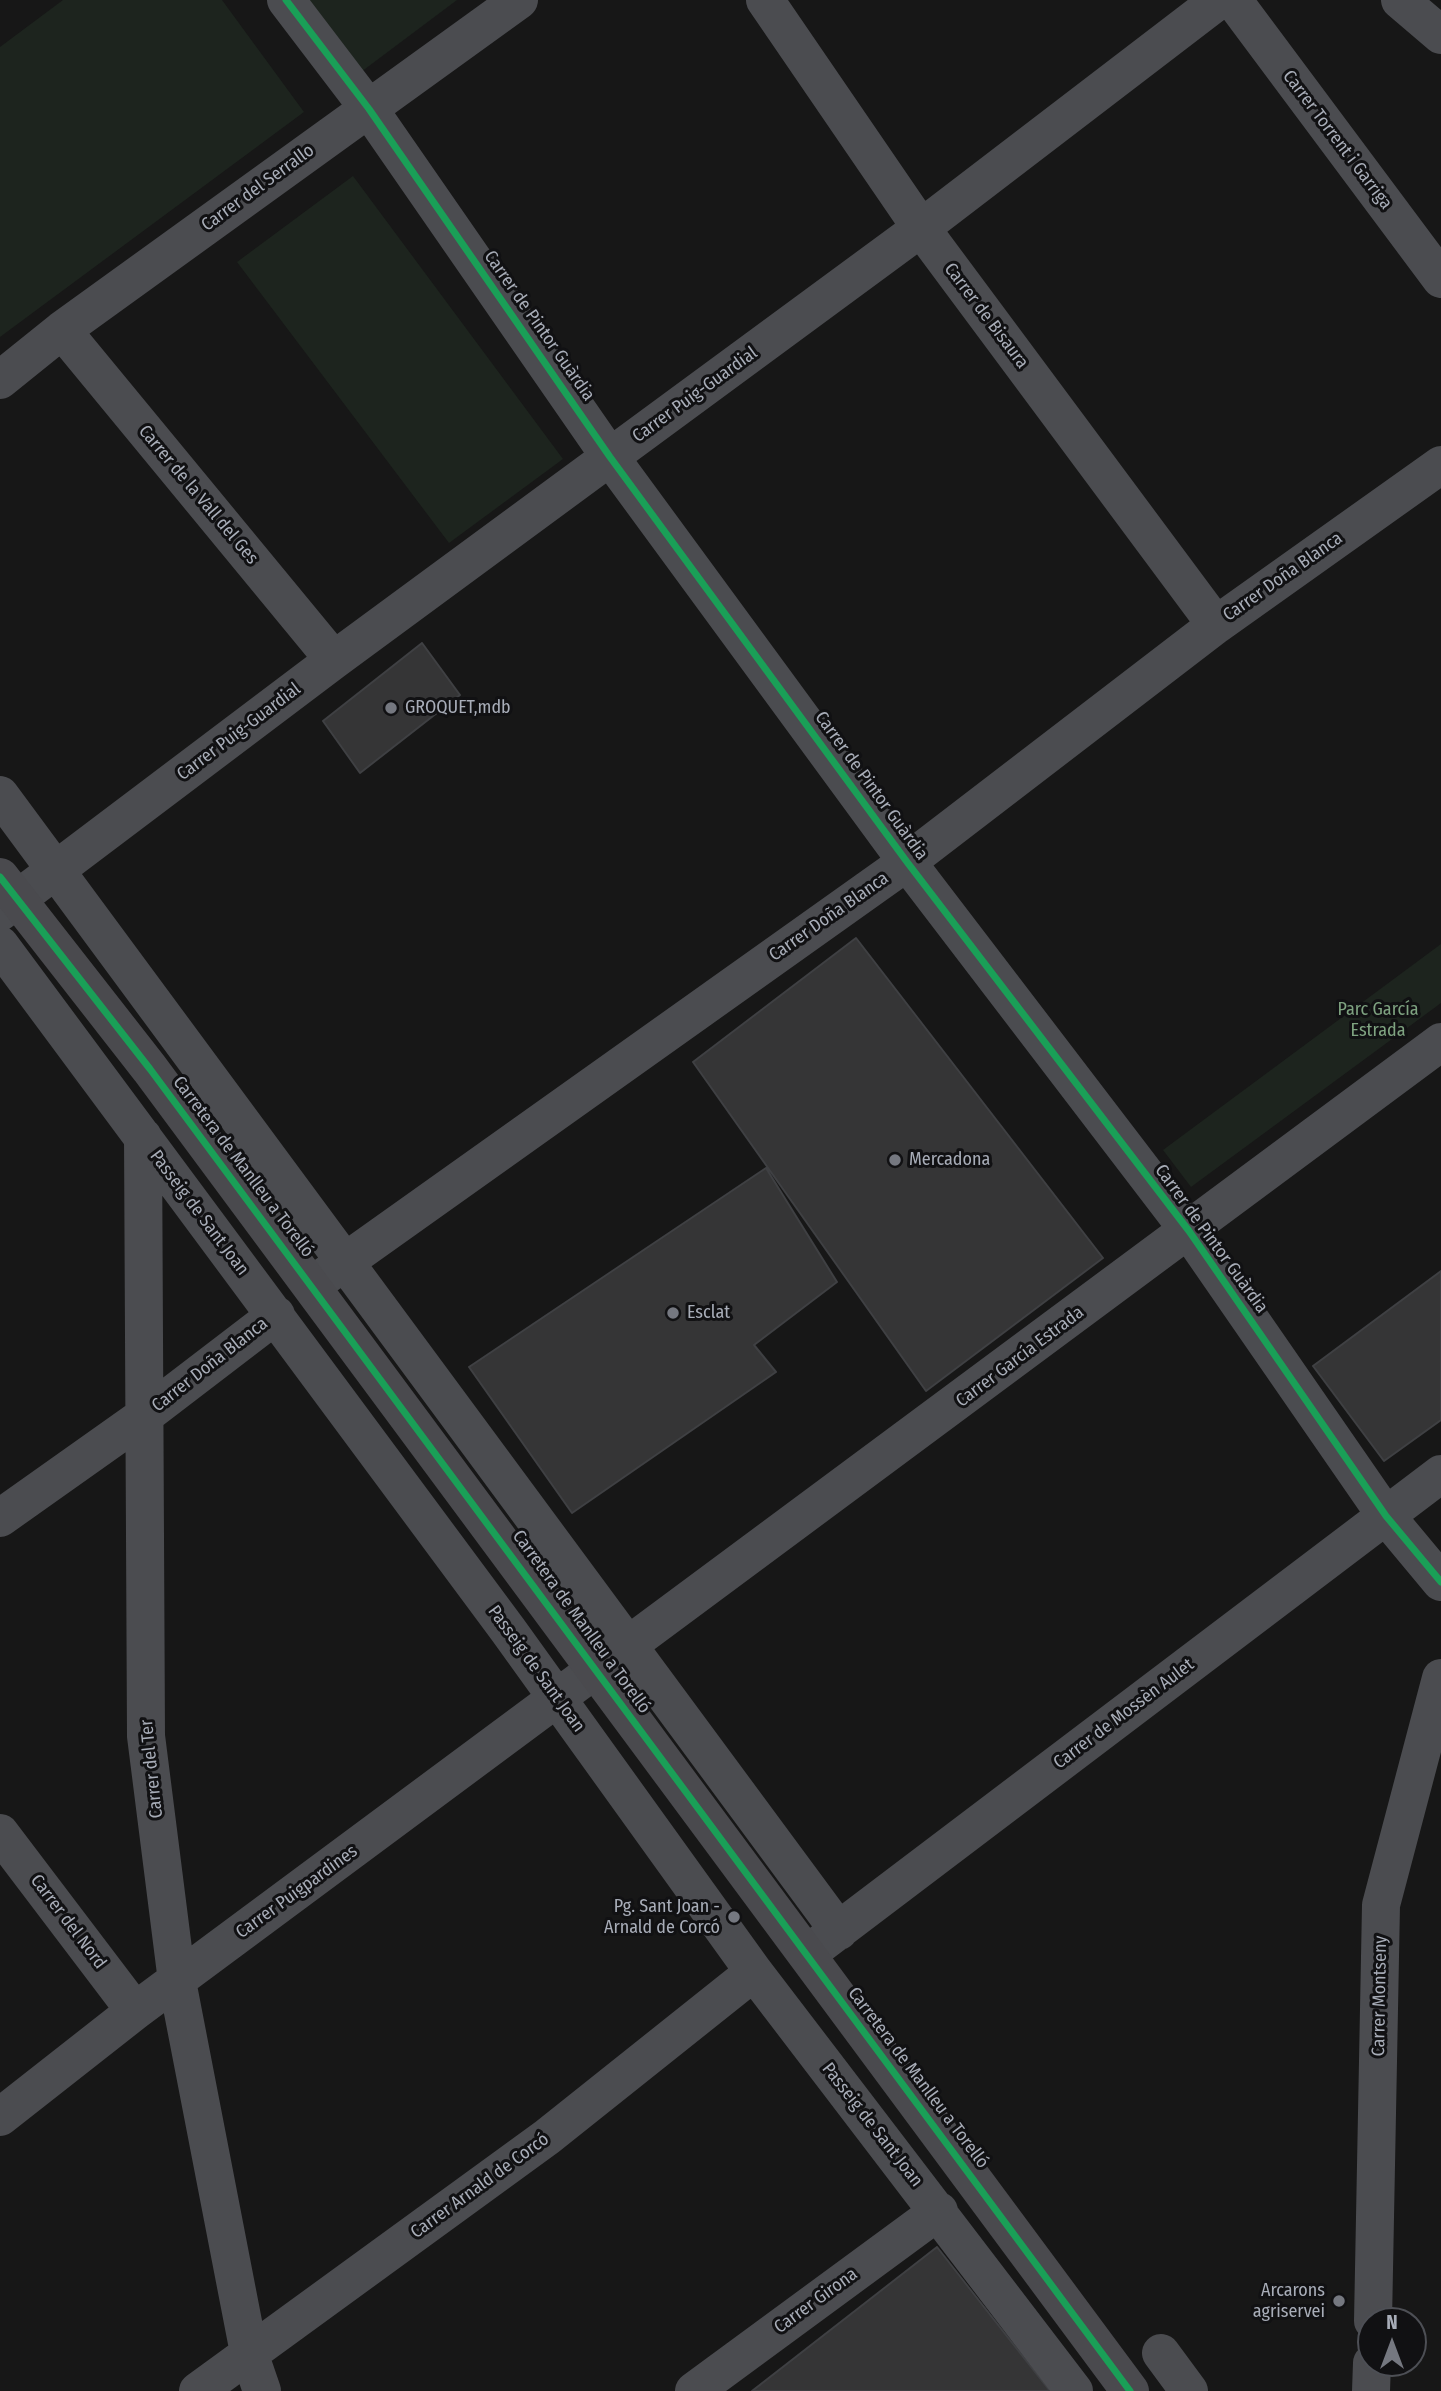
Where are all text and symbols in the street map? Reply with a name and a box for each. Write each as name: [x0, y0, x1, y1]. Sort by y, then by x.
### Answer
street label: Carrer Torrent i Garriga: [1278, 66, 1396, 214]
street label: Carrer del Serrallo: [197, 140, 319, 236]
street label: Carrer de Pintor Guàrdia: [479, 247, 599, 405]
street label: Carrer de Bisaura: [939, 259, 1033, 373]
street label: Carrer Puig-Guardial: [628, 342, 762, 448]
street label: Carrer de la Vall del Ges: [133, 421, 263, 569]
street label: Carrer Doña Blanca: [1219, 528, 1347, 626]
street label: Carrer Puig-Guardial: [173, 679, 305, 785]
place label: GROQUET,mdb: [405, 697, 511, 719]
marker: GROQUET,mdb: [383, 700, 399, 716]
street label: Carrer de Pintor Guàrdia: [810, 707, 932, 865]
street label: Carrer Doña Blanca: [765, 868, 893, 966]
park label: Parc García Estrada: [1338, 999, 1418, 1042]
street label: Carretera de Manlleu a Torelló: [168, 1072, 318, 1262]
street label: Passeig de Sant Joan: [145, 1146, 253, 1280]
place label: Mercadona: [909, 1149, 990, 1171]
marker: Mercadona: [887, 1152, 903, 1168]
street label: Carrer de Pintor Guàrdia: [1150, 1160, 1272, 1318]
place label: Esclat: [687, 1302, 730, 1324]
street label: Carrer García Estrada: [952, 1302, 1088, 1412]
marker: Esclat: [665, 1305, 681, 1321]
street label: Carrer Doña Blanca: [148, 1313, 272, 1417]
street label: Carretera de Manlleu a Torelló: [507, 1526, 655, 1718]
street label: Passeig de Sant Joan: [483, 1602, 589, 1736]
street label: Carrer de Mossèn Aulet: [1049, 1654, 1199, 1774]
street label: Carrer del Ter: [136, 1718, 168, 1820]
street label: Carrer Puigpardines: [232, 1841, 362, 1943]
street label: Carrer del Nord: [25, 1871, 111, 1973]
place label: Pg. Sant Joan - Arnald de Corcó: [604, 1896, 720, 1938]
marker: Pg. Sant Joan - Arnald de Corcó: [726, 1909, 742, 1925]
street label: Carrer Montseny: [1368, 1935, 1392, 2057]
street label: Carretera de Manlleu a Torelló: [843, 1983, 993, 2173]
street label: Passeig de Sant Joan: [817, 2059, 927, 2191]
street label: Carrer Arnald de Corcó: [407, 2129, 553, 2243]
street label: Carrer Girona: [770, 2264, 862, 2338]
place label: Arcarons agriservei: [1253, 2280, 1325, 2322]
marker: Arcarons agriservei: [1331, 2293, 1347, 2309]
north arrow: [1357, 2307, 1427, 2377]
text: N: [1386, 2311, 1398, 2334]

